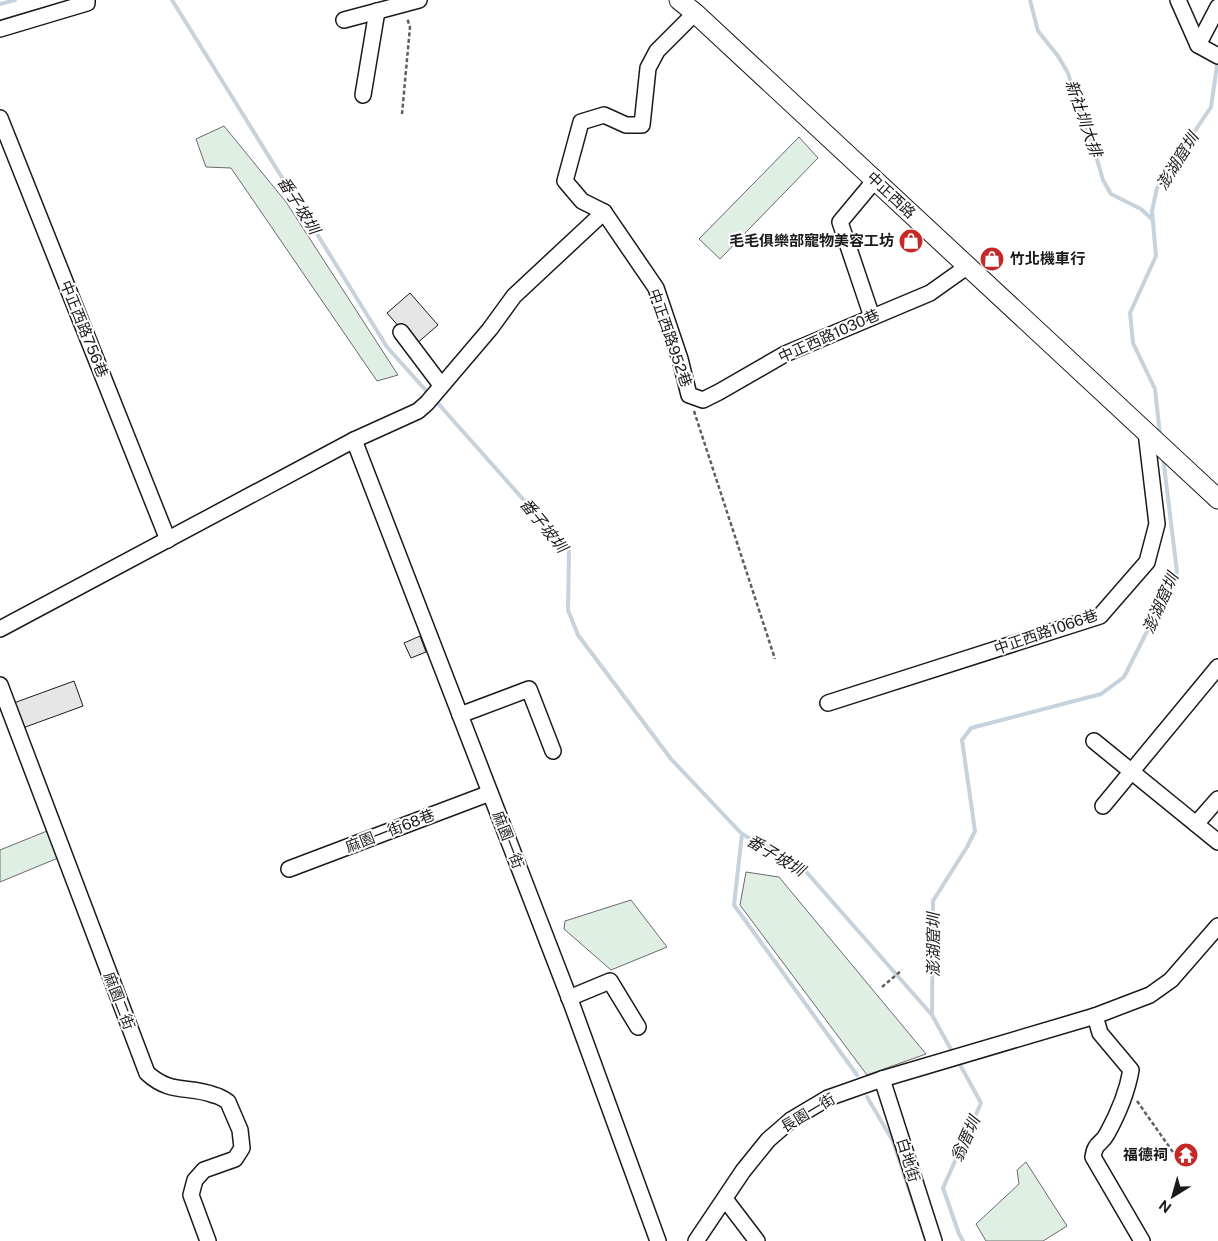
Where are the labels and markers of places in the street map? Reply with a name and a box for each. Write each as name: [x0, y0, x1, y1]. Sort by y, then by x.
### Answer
shop icon: 毛毛俱樂部寵物美容工坊: [898, 228, 924, 254]
place label: 毛毛俱樂部寵物美容工坊: [729, 232, 894, 249]
shop icon: 竹北機車行: [979, 246, 1005, 272]
place label: 竹北機車行: [1010, 250, 1085, 267]
temple icon: 福德祠: [1173, 1142, 1199, 1168]
place label: 福德祠: [1123, 1146, 1168, 1163]

